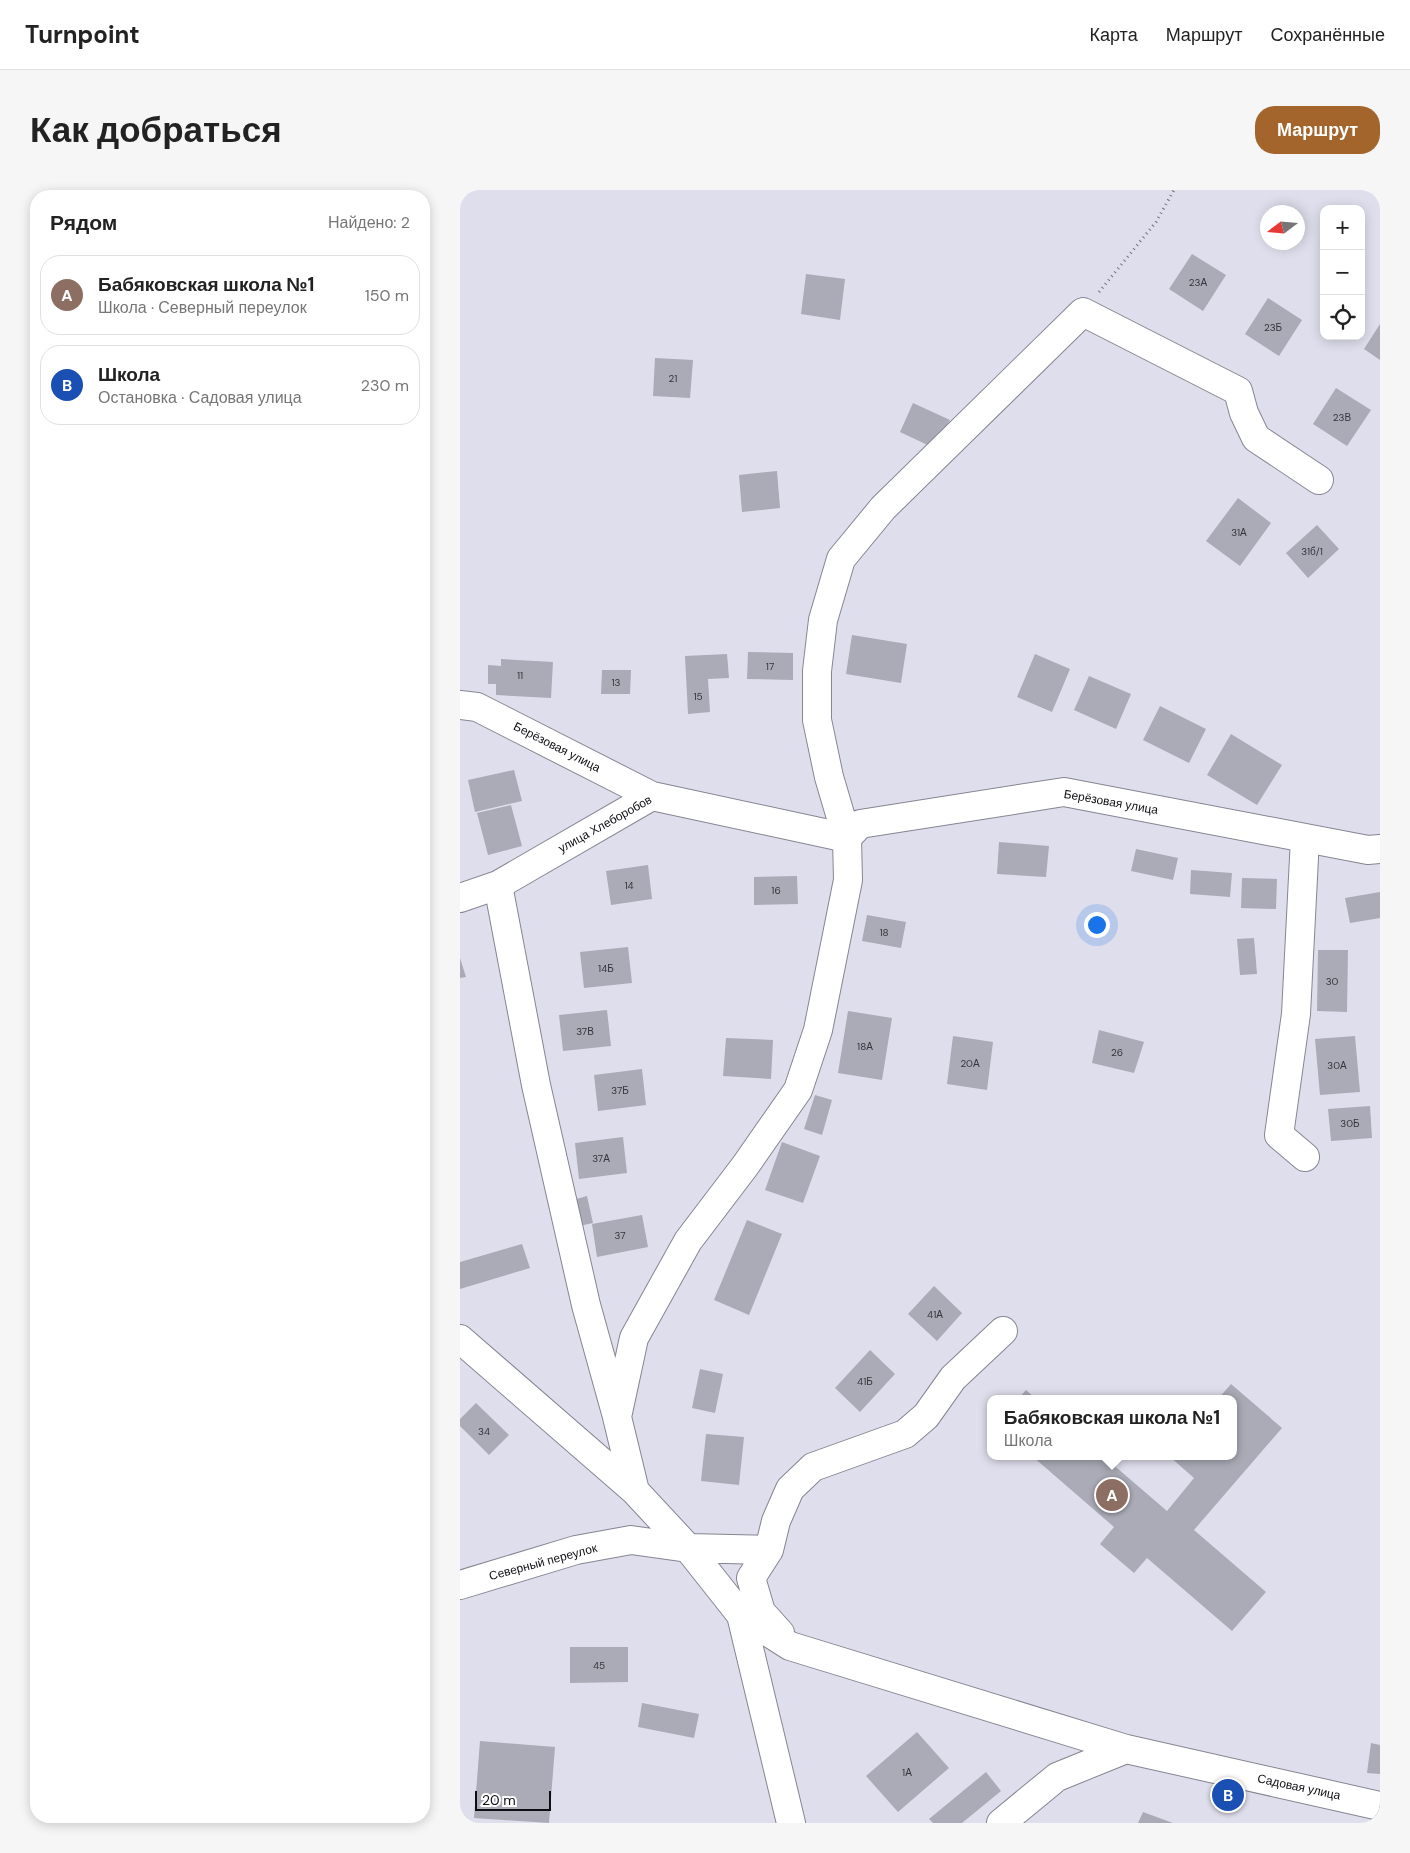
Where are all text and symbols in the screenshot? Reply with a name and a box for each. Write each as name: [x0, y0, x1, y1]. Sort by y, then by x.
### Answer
text: Turnpoint: [25, 19, 140, 50]
text: Карта: [1090, 23, 1138, 47]
text: Маршрут: [1166, 23, 1242, 47]
text: Сохранённые: [1270, 23, 1385, 47]
button: Маршрут: [1255, 106, 1380, 154]
text: Как добраться: [30, 107, 282, 153]
north arrow: [1260, 205, 1305, 250]
map controls: [1320, 205, 1365, 340]
button: +: [1320, 205, 1365, 250]
text: Рядом: [50, 209, 117, 237]
text: Найдено: 2: [328, 212, 410, 233]
button: −: [1320, 250, 1365, 295]
text: Бабяковская школа №1: [98, 272, 315, 297]
house number: 23А: [1189, 276, 1207, 289]
text: A: [61, 285, 73, 306]
text: 150 m: [365, 285, 409, 306]
button: locate: [1320, 295, 1365, 340]
text: Школа · Северный переулок: [98, 297, 307, 318]
house number: 23Б: [1264, 321, 1283, 334]
text: Школа: [98, 362, 160, 387]
house number: 21: [669, 372, 677, 385]
text: B: [62, 375, 72, 396]
text: 230 m: [361, 375, 409, 396]
text: Остановка · Садовая улица: [98, 387, 302, 408]
house number: 23В: [1333, 411, 1351, 424]
house number: 31А: [1231, 526, 1247, 539]
house number: 31б/1: [1301, 545, 1323, 558]
house number: 17: [766, 660, 774, 673]
house number: 11: [517, 669, 523, 682]
house number: 13: [611, 676, 621, 689]
house number: 15: [693, 690, 703, 703]
street label: Берёзовая улица: [511, 718, 603, 776]
street label: Берёзовая улица: [1063, 786, 1160, 818]
street label: улица Хлеборобов: [555, 792, 655, 856]
house number: 14: [624, 879, 634, 892]
house number: 16: [771, 884, 781, 897]
your location: [1084, 912, 1110, 938]
house number: 18: [879, 926, 889, 939]
house number: 14Б: [598, 962, 614, 975]
house number: 30: [1326, 975, 1339, 988]
house number: 37В: [576, 1025, 594, 1038]
house number: 18А: [857, 1040, 873, 1053]
house number: 26: [1111, 1046, 1123, 1059]
house number: 20А: [960, 1057, 980, 1070]
house number: 30А: [1327, 1059, 1347, 1072]
house number: 37Б: [611, 1084, 629, 1097]
house number: 30Б: [1340, 1117, 1360, 1130]
house number: 37А: [592, 1152, 610, 1165]
house number: 37: [614, 1229, 626, 1242]
house number: 41А: [927, 1308, 943, 1321]
house number: 41Б: [857, 1375, 873, 1388]
popup: [987, 1395, 1237, 1460]
text: Бабяковская школа №1: [1004, 1405, 1220, 1430]
house number: 34: [478, 1425, 490, 1438]
text: Школа: [1004, 1430, 1052, 1451]
pin: A: [1096, 1476, 1128, 1514]
street label: Северный переулок: [487, 1540, 600, 1584]
house number: 45: [593, 1659, 605, 1672]
house number: 1А: [902, 1766, 912, 1779]
street label: Садовая улица: [1256, 1770, 1342, 1804]
pin: B: [1212, 1776, 1244, 1814]
scale bar: [475, 1788, 551, 1811]
text: 20 m: [482, 1791, 516, 1809]

